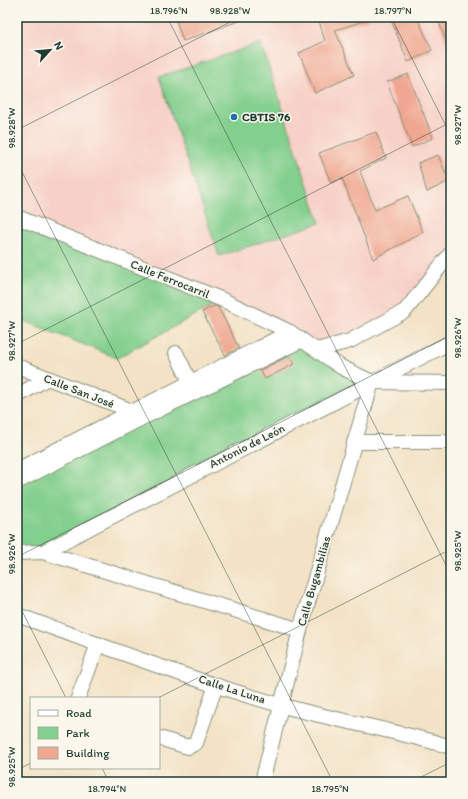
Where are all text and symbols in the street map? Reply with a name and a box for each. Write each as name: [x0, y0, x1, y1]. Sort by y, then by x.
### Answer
text: 18.796°N: [150, 4, 188, 17]
text: 98.928°W: [210, 4, 251, 17]
text: 18.797°N: [374, 4, 412, 17]
north arrow: [30, 30, 70, 70]
text: N: [51, 39, 66, 52]
text: 98.927°W: [451, 104, 464, 145]
text: 98.928°W: [5, 107, 18, 148]
place label: CBTIS 76: [242, 110, 291, 124]
marker: CBTIS 76: [229, 112, 239, 122]
street label: Calle Ferrocarril: [128, 257, 212, 301]
text: 98.926°W: [451, 317, 464, 358]
text: 98.927°W: [5, 320, 18, 361]
street label: Calle San José: [42, 371, 117, 411]
street label: Antonio de León: [207, 421, 288, 471]
text: 98.925°W: [451, 530, 464, 571]
text: 98.926°W: [5, 533, 18, 574]
street label: Calle Bugambilias: [294, 534, 334, 628]
street label: Calle La Luna: [197, 672, 267, 706]
legend: [30, 697, 160, 769]
text: Road: [66, 706, 92, 720]
text: Park: [66, 726, 90, 740]
text: 98.925°W: [5, 746, 18, 787]
text: Building: [66, 746, 110, 760]
text: 18.794°N: [88, 782, 126, 795]
text: 18.795°N: [311, 782, 349, 795]

